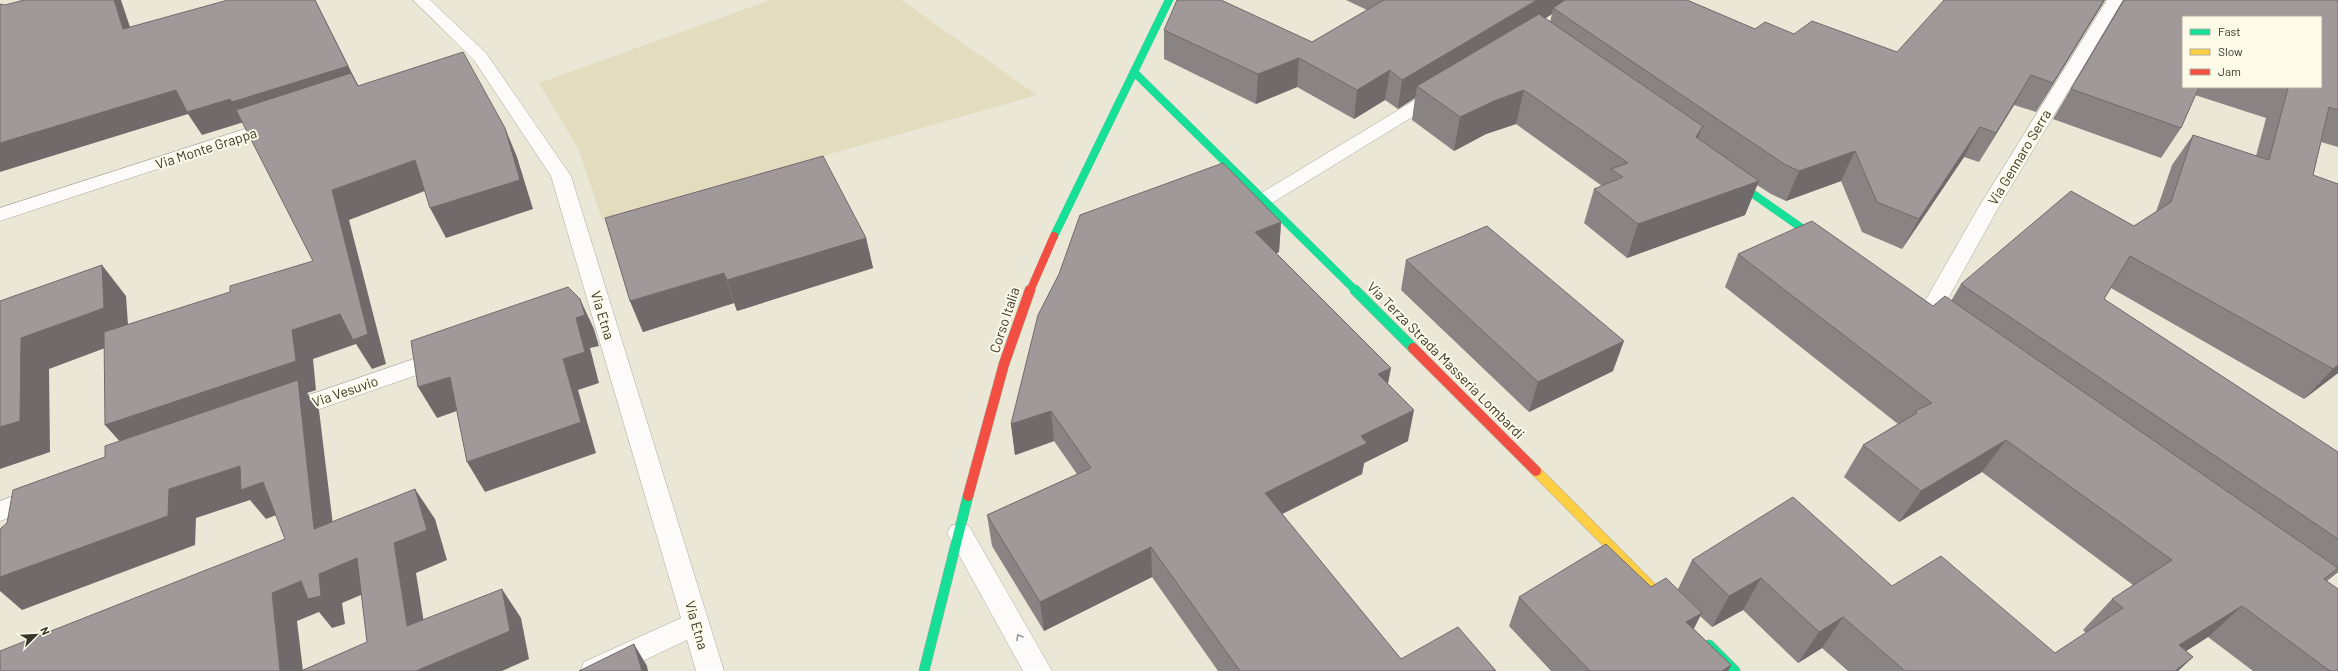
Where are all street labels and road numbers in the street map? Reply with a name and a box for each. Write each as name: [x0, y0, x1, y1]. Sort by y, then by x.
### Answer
street label: Via Gennaro Serra: [1984, 106, 2054, 208]
street label: Via Monte Grappa: [153, 124, 259, 172]
street label: Via Terza Strada Masseria Lombardi: [1364, 278, 1528, 442]
street label: Corso Italia: [985, 285, 1023, 355]
street label: Via Etna: [588, 289, 618, 341]
street label: Via Vesuvio: [310, 372, 380, 410]
street label: Via Etna: [682, 599, 712, 651]

